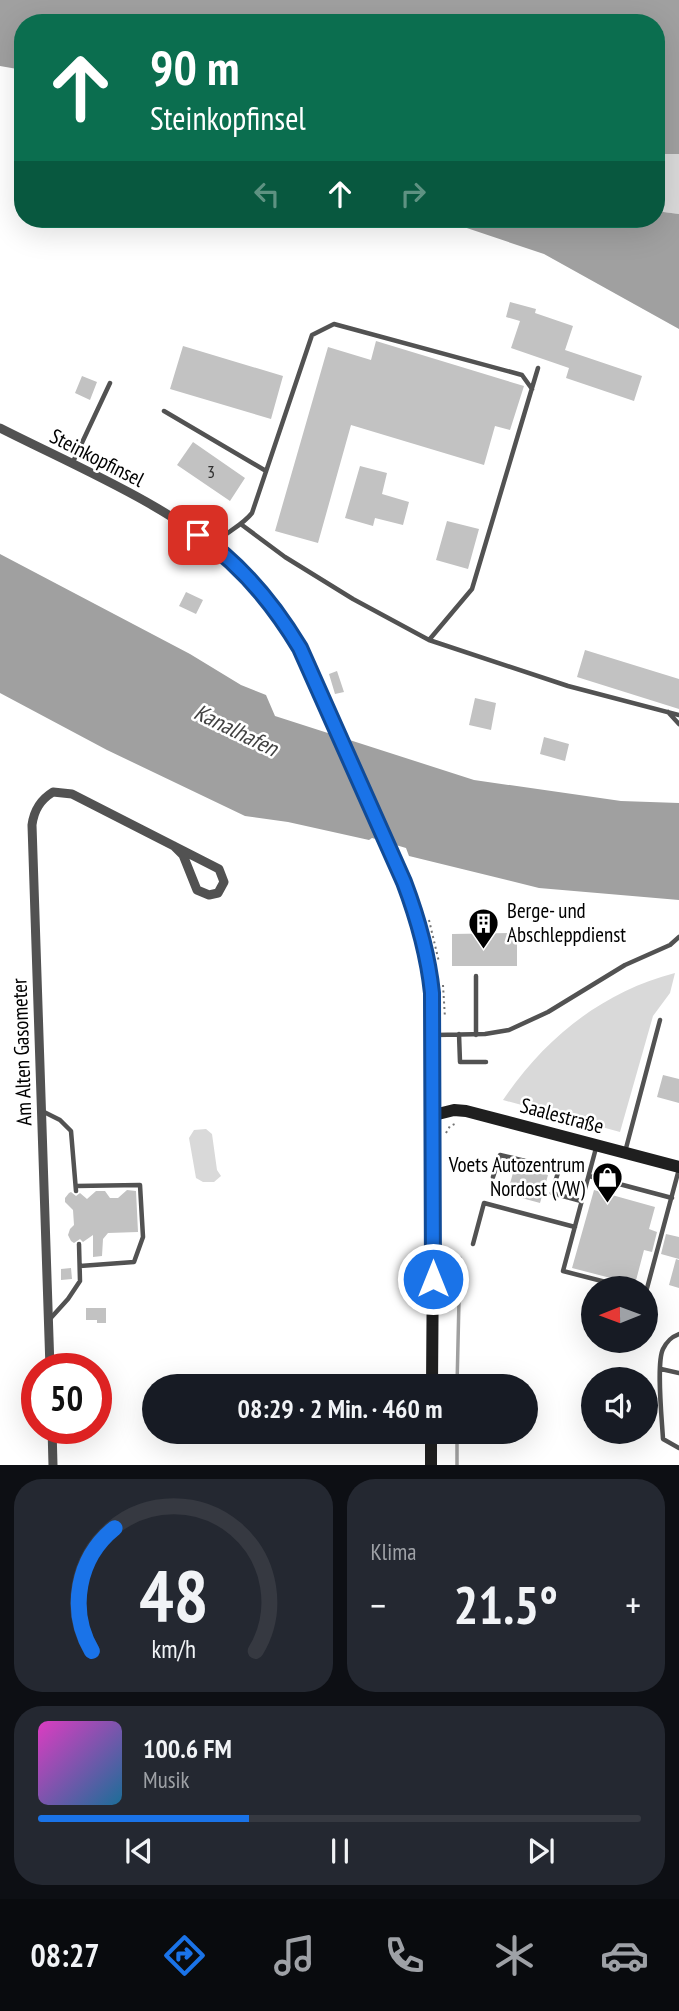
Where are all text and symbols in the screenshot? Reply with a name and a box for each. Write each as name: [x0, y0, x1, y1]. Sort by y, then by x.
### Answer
text: 90 m: [150, 35, 239, 99]
icon: ahead: [35, 42, 126, 133]
text: Steinkopfinsel: [150, 97, 306, 139]
icon: left: [248, 175, 286, 213]
icon: ahead: [321, 175, 359, 213]
icon: right: [394, 175, 432, 213]
street label: Steinkopfinsel: [46, 422, 149, 493]
house number: 3: [207, 460, 215, 483]
pin: [168, 505, 228, 565]
icon: arrive: [179, 516, 217, 554]
water label: Kanalhafen: [190, 697, 284, 763]
place label: Berge- und Abschleppdienst: [507, 897, 626, 948]
building icon: Berge- und Abschleppdienst: [467, 906, 501, 950]
street label: Am Alten Gasometer: [5, 978, 38, 1126]
street label: Saalestraße: [517, 1091, 607, 1140]
place label: Voets Autozentrum Nordost (VW): [448, 1151, 585, 1202]
shop icon: Voets Autozentrum Nordost (VW): [591, 1160, 625, 1204]
position arrow: [396, 1242, 470, 1316]
north arrow: [581, 1276, 658, 1353]
map controls: [581, 1276, 658, 1444]
speed limit sign: 50: [21, 1353, 112, 1444]
button: sound: [581, 1367, 658, 1444]
text: 08:29 · 2 Min. · 460 m: [238, 1392, 442, 1425]
text: Klima: [371, 1537, 416, 1566]
text: 48: [138, 1548, 208, 1642]
text: 21.5°: [453, 1571, 558, 1638]
text: −: [371, 1580, 386, 1629]
text: +: [625, 1580, 641, 1629]
text: km/h: [151, 1633, 195, 1665]
text: 100.6 FM: [143, 1732, 232, 1765]
text: Musik: [143, 1765, 189, 1794]
icon: previous: [120, 1832, 158, 1870]
icon: pause: [321, 1832, 359, 1870]
icon: next: [522, 1832, 560, 1870]
icon: directions: [160, 1931, 209, 1980]
icon: music: [270, 1931, 319, 1980]
icon: phone: [380, 1931, 429, 1980]
icon: climate: [490, 1931, 539, 1980]
icon: car: [600, 1931, 649, 1980]
text: 08:27: [30, 1934, 100, 1976]

